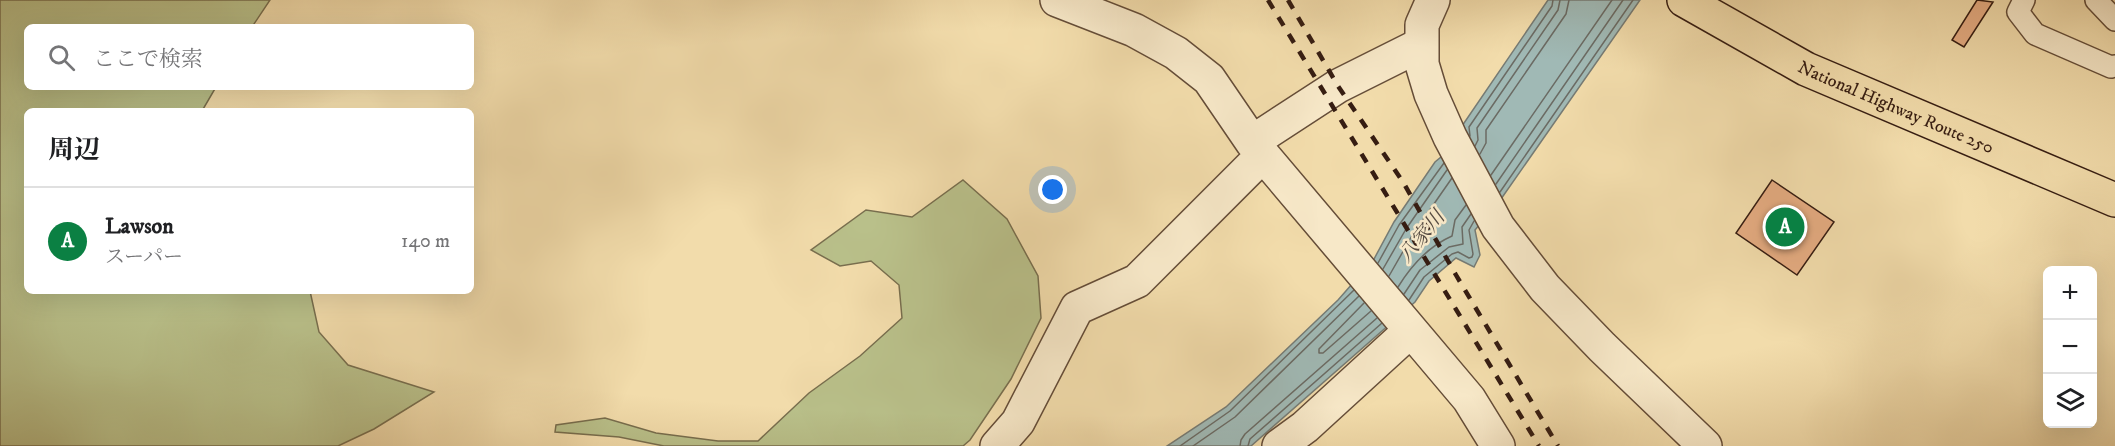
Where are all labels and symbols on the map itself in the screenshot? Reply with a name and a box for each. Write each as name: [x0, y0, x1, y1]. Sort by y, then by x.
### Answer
street label: National Highway Route 250: [1794, 57, 1997, 159]
your location: [1038, 175, 1067, 204]
water label: 八家川: [1394, 204, 1452, 268]
pin: A: [1766, 204, 1804, 250]

